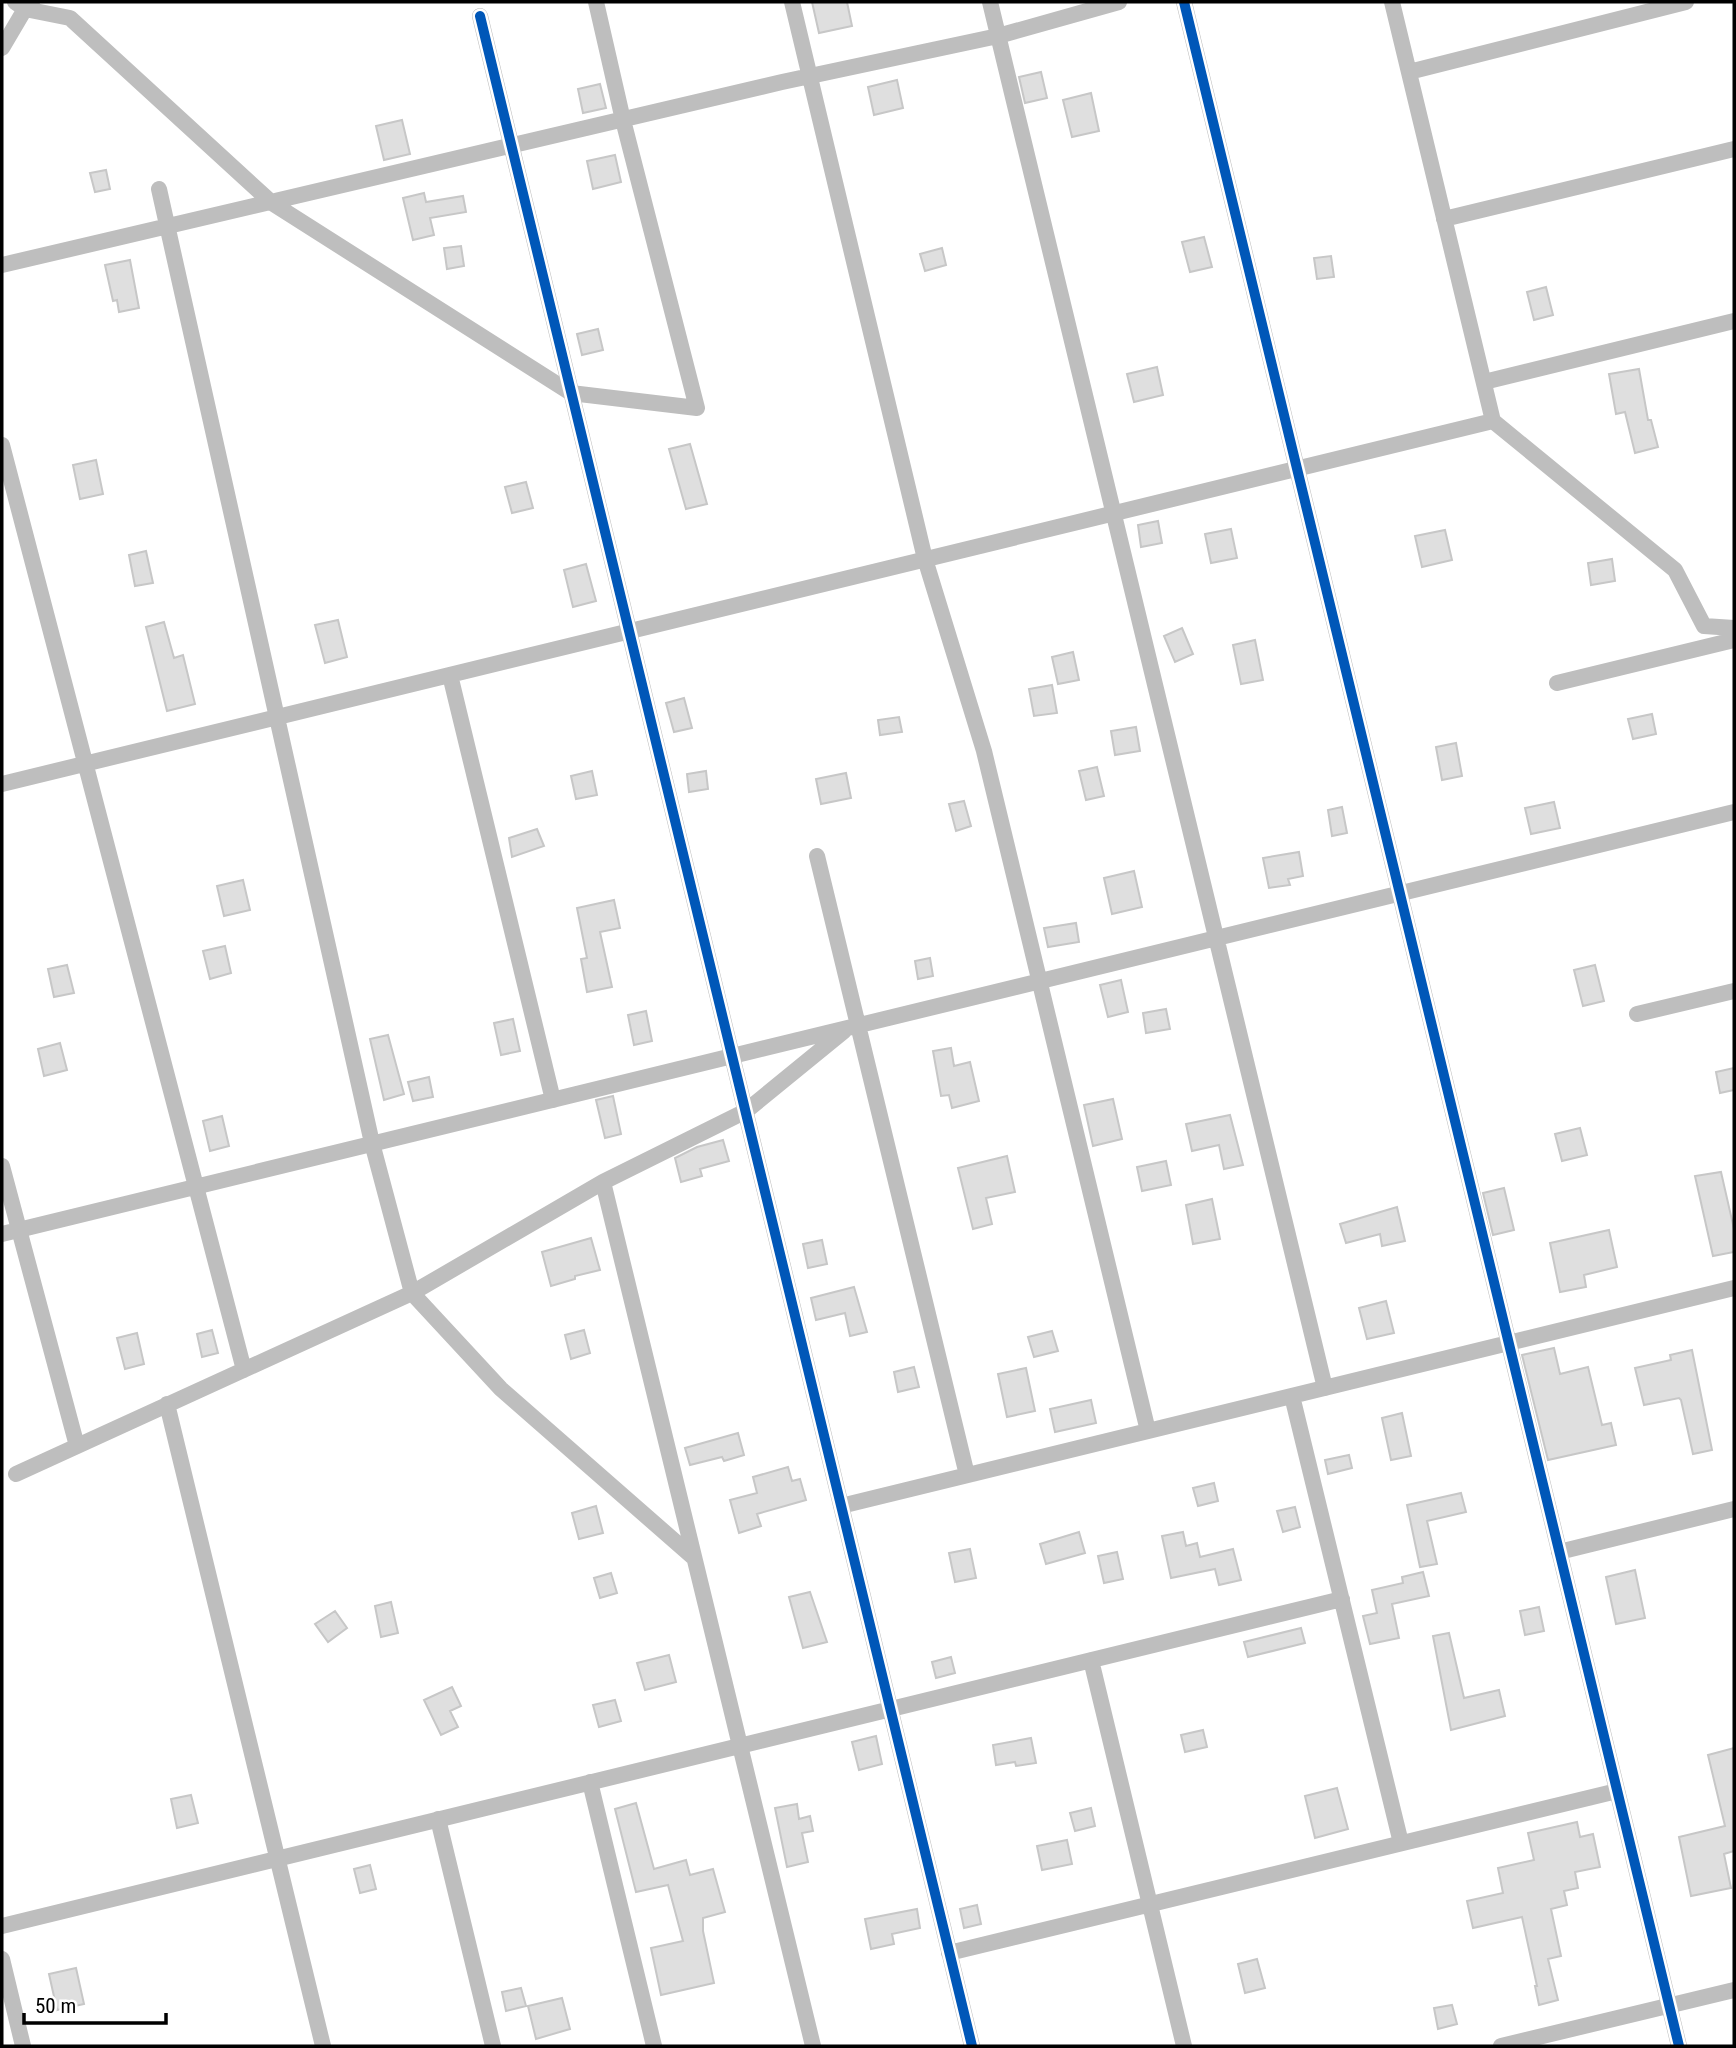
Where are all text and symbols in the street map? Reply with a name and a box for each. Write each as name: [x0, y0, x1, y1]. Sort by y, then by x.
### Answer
scale bar: [24, 1982, 166, 2026]
text: 50 m: [35, 1994, 76, 2018]

